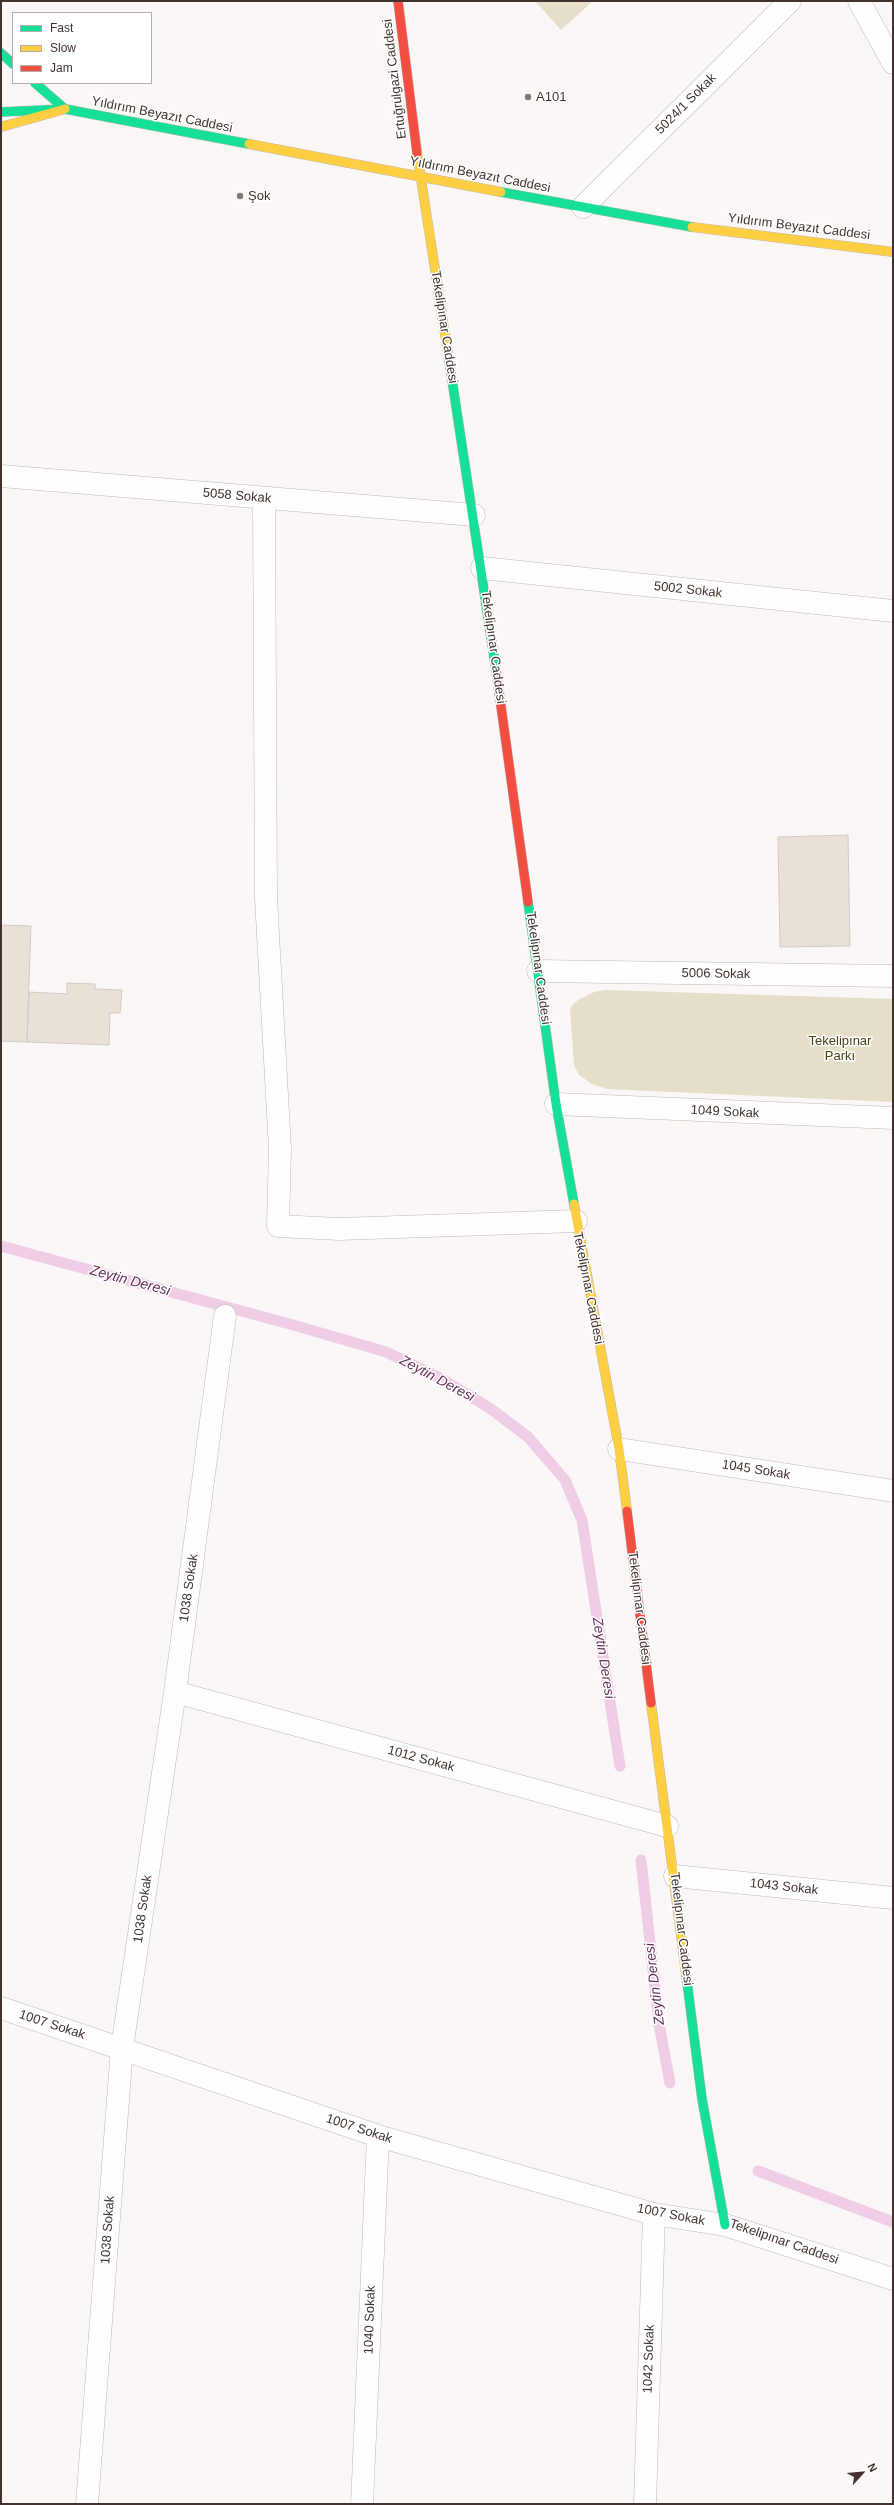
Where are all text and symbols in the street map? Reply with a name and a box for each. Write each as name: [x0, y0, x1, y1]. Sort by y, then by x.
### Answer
legend: [12, 12, 152, 84]
street label: Ertuğrulgazi Caddesi: [380, 18, 410, 140]
text: Fast: [50, 21, 73, 35]
text: Slow: [50, 41, 76, 55]
text: Jam: [50, 61, 73, 75]
street label: 5024/1 Sokak: [652, 70, 720, 138]
place label: A101: [536, 89, 566, 105]
marker: A101: [523, 92, 533, 102]
street label: Yıldırım Beyazıt Caddesi: [90, 94, 234, 136]
street label: Yıldırım Beyazıt Caddesi: [408, 154, 552, 196]
place label: Şok: [248, 188, 270, 204]
marker: Şok: [235, 191, 245, 201]
street label: Yıldırım Beyazıt Caddesi: [727, 211, 871, 243]
street label: Tekelipınar Caddesi: [427, 269, 461, 385]
street label: 5058 Sokak: [202, 485, 272, 507]
street label: 5002 Sokak: [653, 579, 723, 601]
street label: Tekelipınar Caddesi: [477, 589, 509, 705]
street label: Tekelipınar Caddesi: [522, 910, 554, 1026]
street label: 5006 Sokak: [682, 966, 750, 982]
park label: Tekelipınar Parkı: [809, 1033, 871, 1064]
street label: 1049 Sokak: [690, 1102, 760, 1122]
street label: Tekelipınar Caddesi: [569, 1230, 607, 1346]
water label: Zeytin Deresi: [88, 1262, 172, 1300]
water label: Zeytin Deresi: [397, 1352, 477, 1406]
street label: 1045 Sokak: [721, 1457, 791, 1483]
street label: Tekelipınar Caddesi: [624, 1550, 654, 1666]
street label: 1038 Sokak: [176, 1553, 202, 1623]
water label: Zeytin Deresi: [588, 1616, 618, 1700]
street label: 1012 Sokak: [386, 1743, 456, 1775]
street label: Tekelipınar Caddesi: [666, 1871, 696, 1987]
street label: 1038 Sokak: [130, 1874, 156, 1944]
street label: 1043 Sokak: [749, 1876, 819, 1898]
water label: Zeytin Deresi: [642, 1942, 668, 2026]
street label: 1007 Sokak: [17, 2007, 87, 2043]
street label: 1007 Sokak: [324, 2111, 394, 2147]
street label: 1038 Sokak: [98, 2195, 118, 2265]
street label: 1007 Sokak: [636, 2201, 706, 2229]
street label: Tekelipınar Caddesi: [727, 2216, 841, 2268]
street label: 1040 Sokak: [361, 2285, 379, 2355]
street label: 1042 Sokak: [640, 2324, 658, 2394]
north arrow: [842, 2453, 882, 2493]
text: N: [866, 2461, 880, 2474]

